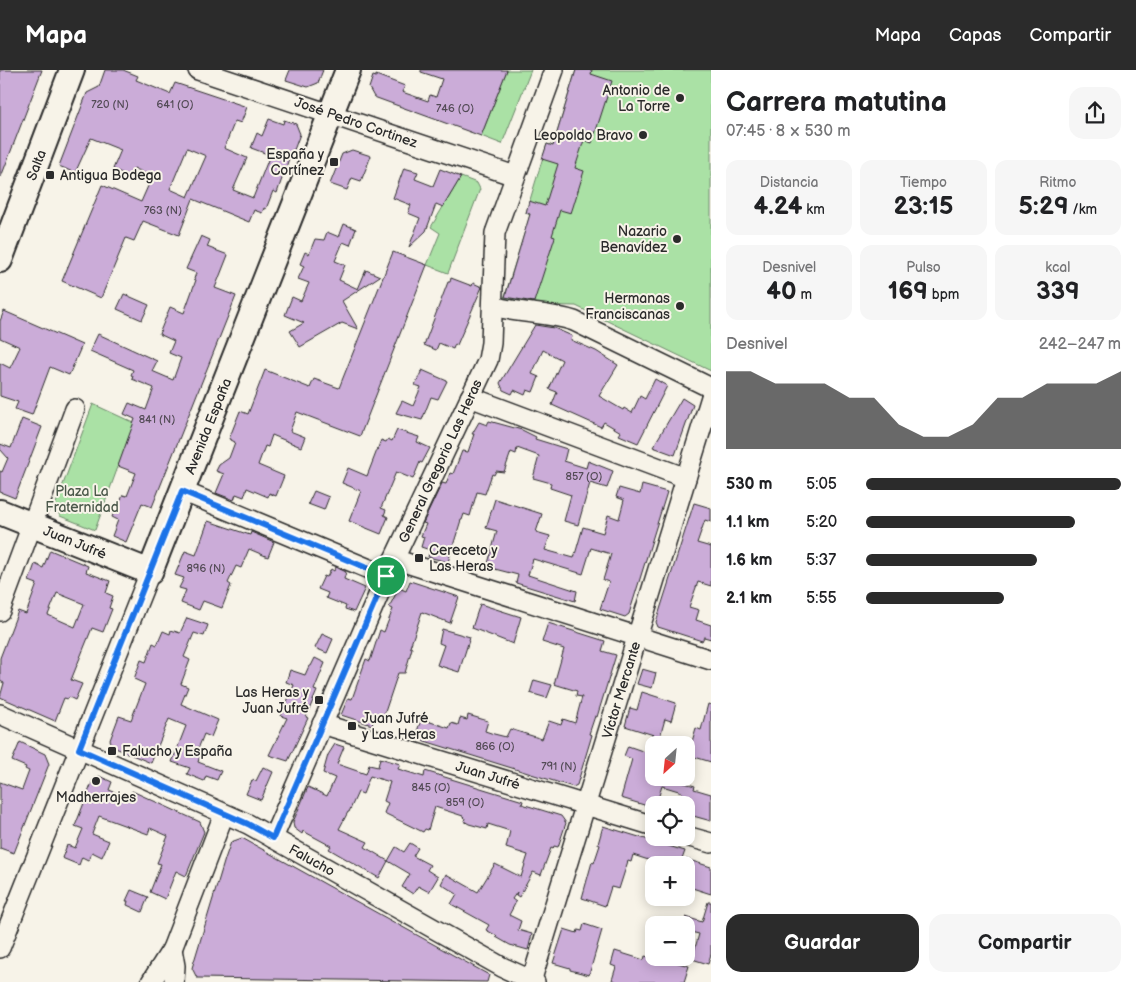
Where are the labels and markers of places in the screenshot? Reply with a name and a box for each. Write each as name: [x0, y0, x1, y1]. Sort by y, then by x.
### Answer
place label: Antonio de La Torre: [602, 82, 670, 115]
marker: Antonio de La Torre: [674, 92, 686, 104]
place label: Leopoldo Bravo: [533, 127, 633, 144]
marker: Leopoldo Bravo: [637, 129, 649, 141]
place label: España y Cortínez: [266, 146, 325, 179]
marker: España y Cortínez: [328, 156, 340, 168]
place label: Antigua Bodega: [60, 167, 162, 184]
marker: Antigua Bodega: [44, 169, 56, 181]
place label: Nazario Benavídez: [600, 223, 667, 256]
marker: Nazario Benavídez: [671, 233, 683, 245]
place label: Hermanas Franciscanas: [585, 290, 670, 323]
marker: Hermanas Franciscanas: [674, 300, 686, 312]
place label: Cereceto y Las Heras: [429, 542, 498, 575]
marker: Cereceto y Las Heras: [413, 552, 425, 564]
pin: [365, 555, 407, 597]
place label: Las Heras y Juan Jufré: [235, 684, 310, 717]
marker: Las Heras y Juan Jufré: [313, 694, 325, 706]
place label: Juan Jufré y Las Heras: [361, 710, 436, 743]
marker: Juan Jufré y Las Heras: [346, 720, 358, 732]
place label: Falucho y España: [122, 743, 233, 760]
marker: Falucho y España: [106, 745, 118, 757]
marker: Madherrajes: [90, 775, 102, 787]
place label: Madherrajes: [56, 789, 136, 806]

